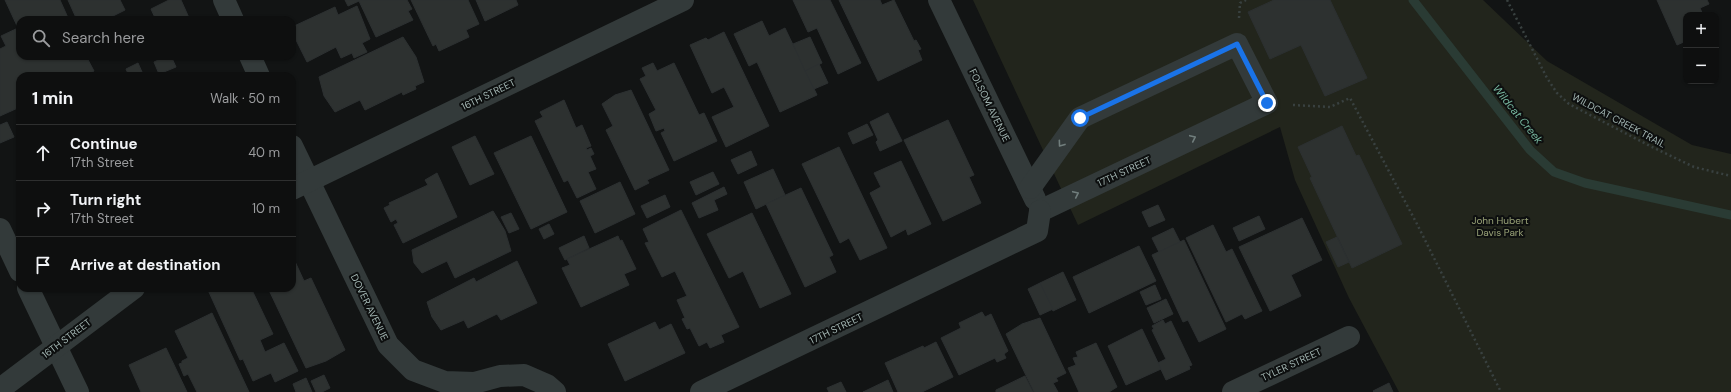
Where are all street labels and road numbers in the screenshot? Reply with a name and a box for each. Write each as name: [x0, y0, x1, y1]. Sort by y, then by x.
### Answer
street label: FOLSOM AVENUE: [966, 67, 1013, 144]
street label: 16TH STREET: [459, 76, 518, 113]
street label: WILDCAT CREEK TRAIL: [1570, 90, 1668, 151]
street label: 17TH STREET: [1095, 153, 1153, 190]
street label: DOVER AVENUE: [348, 272, 391, 343]
street label: 17TH STREET: [807, 310, 865, 347]
street label: 16TH STREET: [39, 315, 94, 361]
street label: TYLER STREET: [1259, 345, 1324, 384]

